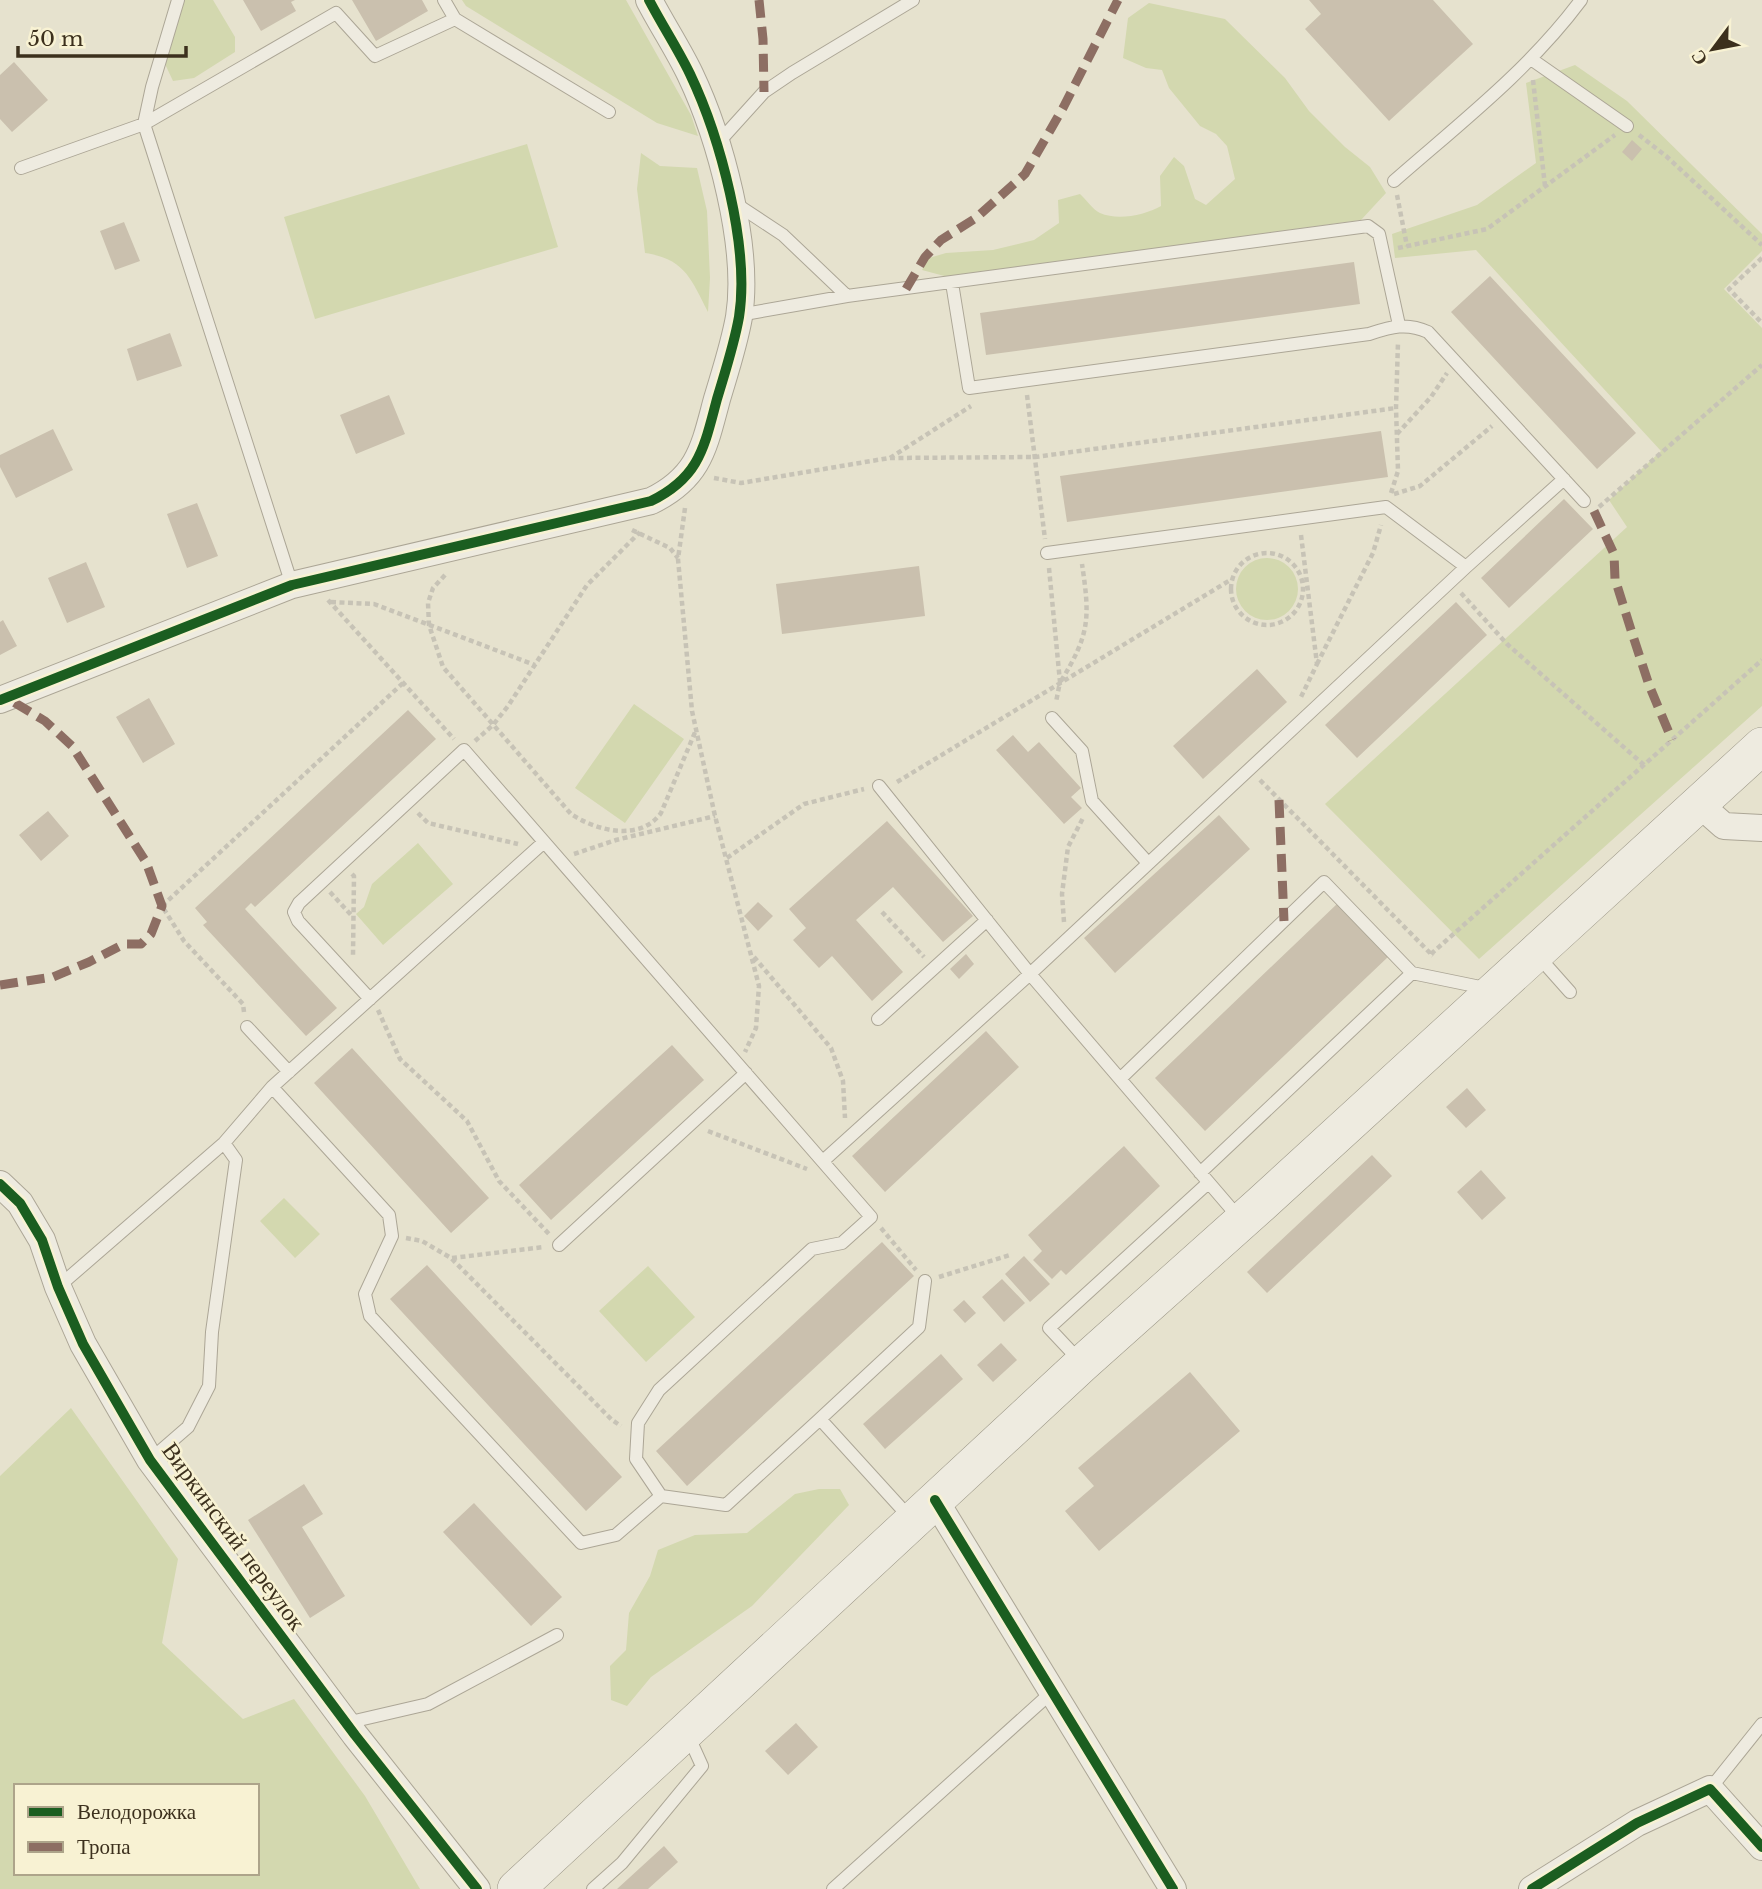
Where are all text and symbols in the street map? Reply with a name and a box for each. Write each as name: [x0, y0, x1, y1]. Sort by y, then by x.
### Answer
scale bar: [18, 14, 186, 58]
north arrow: [1678, 14, 1748, 84]
text: 50 m: [28, 26, 84, 52]
text: С: [1686, 46, 1712, 70]
street label: Виркинский переулок: [156, 1436, 312, 1636]
legend: [14, 1784, 259, 1875]
text: Велодорожка: [77, 1799, 197, 1825]
text: Тропа: [77, 1834, 131, 1860]

